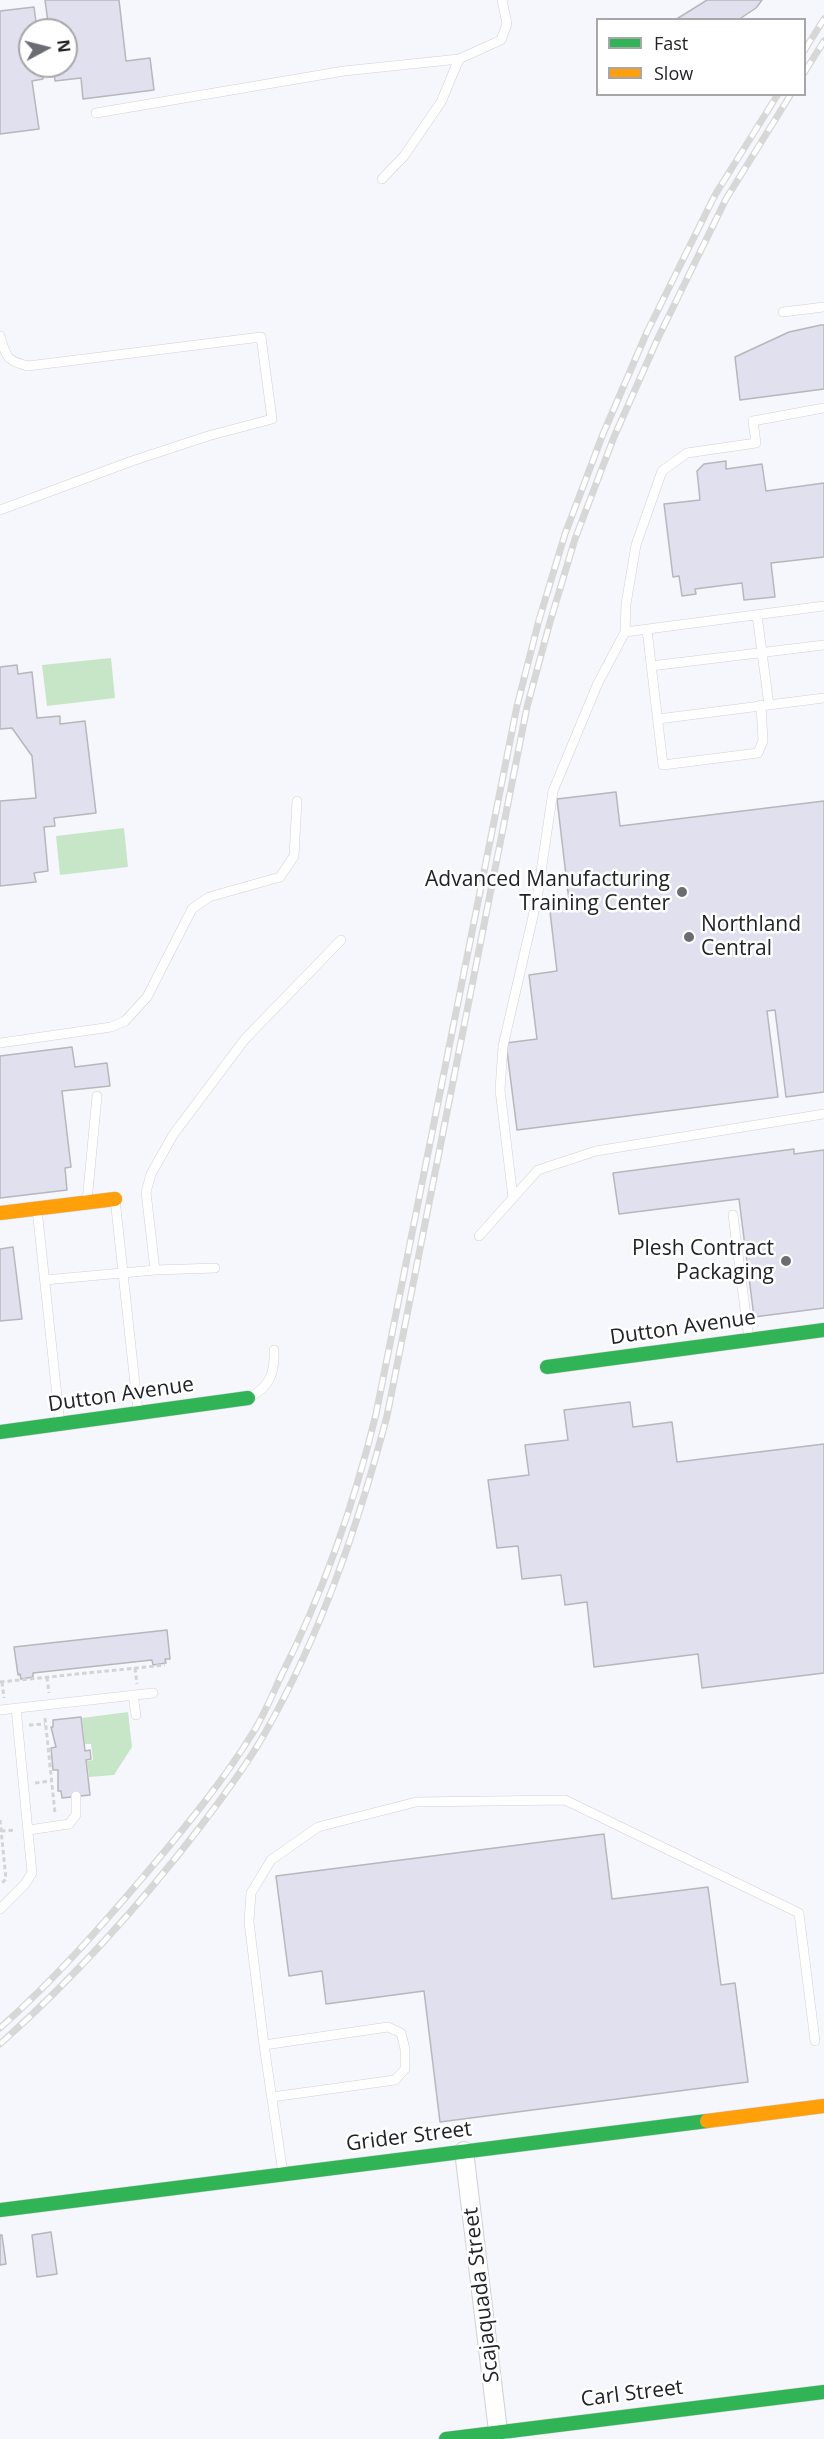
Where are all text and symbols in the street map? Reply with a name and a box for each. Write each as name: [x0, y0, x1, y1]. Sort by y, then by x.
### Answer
north arrow: [18, 18, 78, 78]
legend: [596, 18, 806, 96]
text: Fast: [654, 31, 688, 55]
text: N: [52, 38, 76, 54]
text: Slow: [654, 61, 693, 85]
place label: Advanced Manufacturing Training Center: [425, 867, 670, 917]
marker: Advanced Manufacturing Training Center: [675, 885, 689, 899]
place label: Northland Central: [701, 912, 801, 962]
marker: Northland Central: [682, 930, 696, 944]
place label: Plesh Contract Packaging: [632, 1236, 774, 1286]
marker: Plesh Contract Packaging: [779, 1254, 793, 1268]
street label: Dutton Avenue: [608, 1305, 758, 1351]
street label: Dutton Avenue: [46, 1372, 196, 1418]
street label: Grider Street: [345, 2117, 473, 2157]
street label: Scajaquada Street: [459, 2206, 505, 2384]
street label: Carl Street: [579, 2375, 685, 2413]

